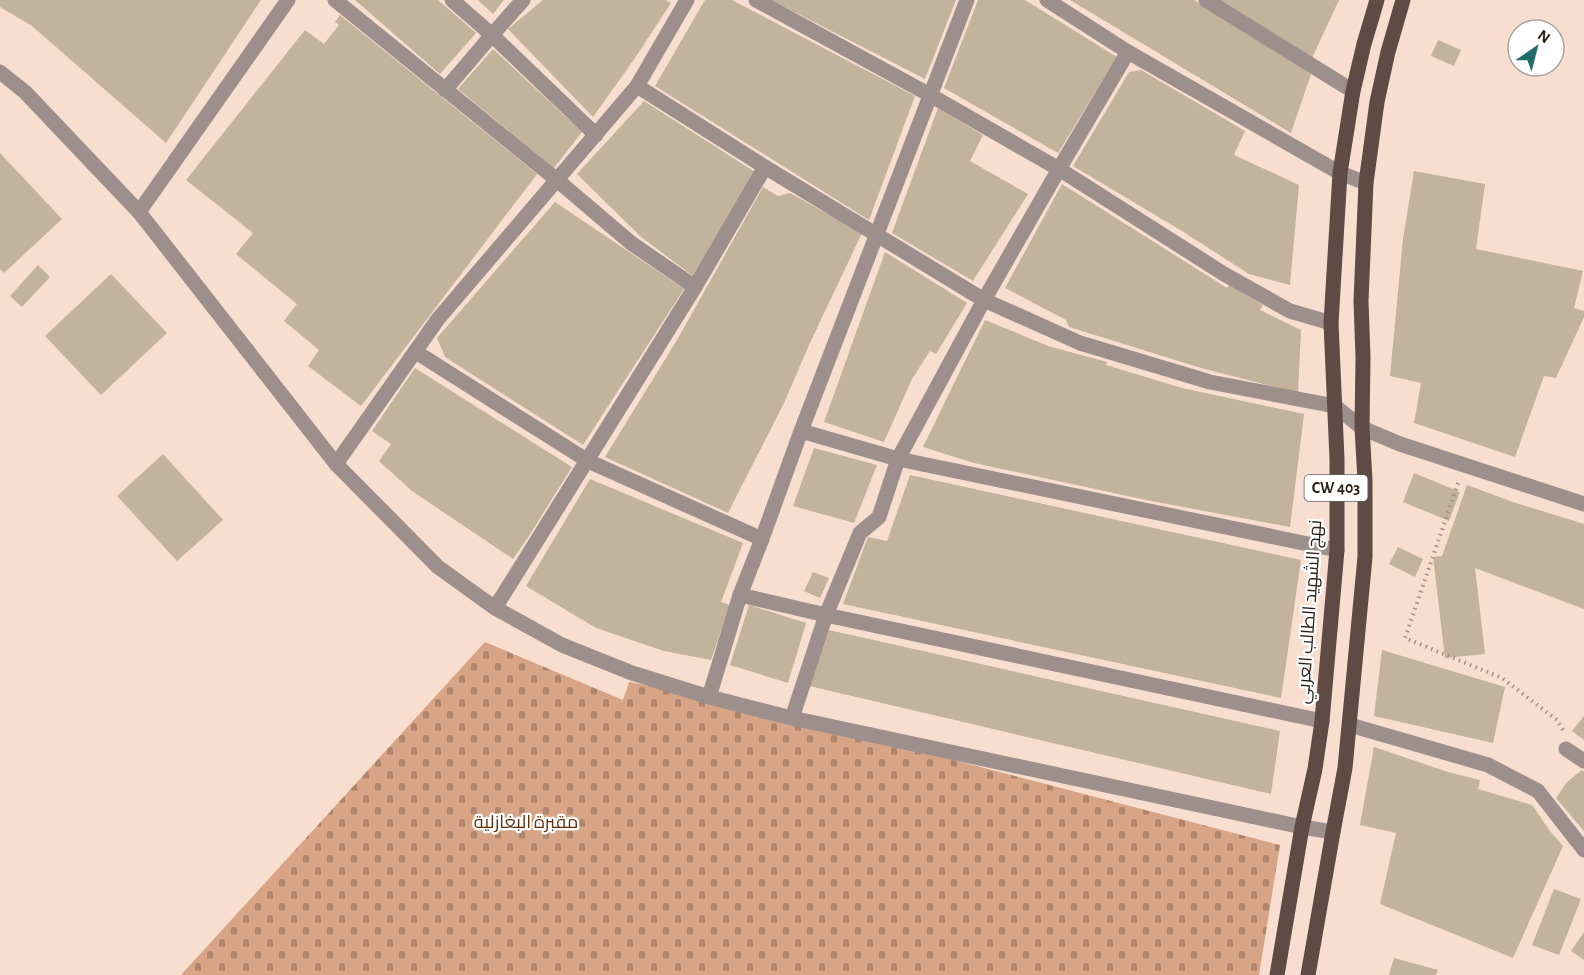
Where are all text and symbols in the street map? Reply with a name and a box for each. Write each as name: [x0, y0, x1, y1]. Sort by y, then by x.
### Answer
north arrow: [1506, 18, 1566, 78]
text: N: [1535, 27, 1553, 46]
road number: CW 403: [1304, 475, 1368, 501]
street label: نهج الشهيد الطالب العربي: [1294, 519, 1329, 705]
park label: مقبرة البغازلية: [474, 814, 578, 833]

